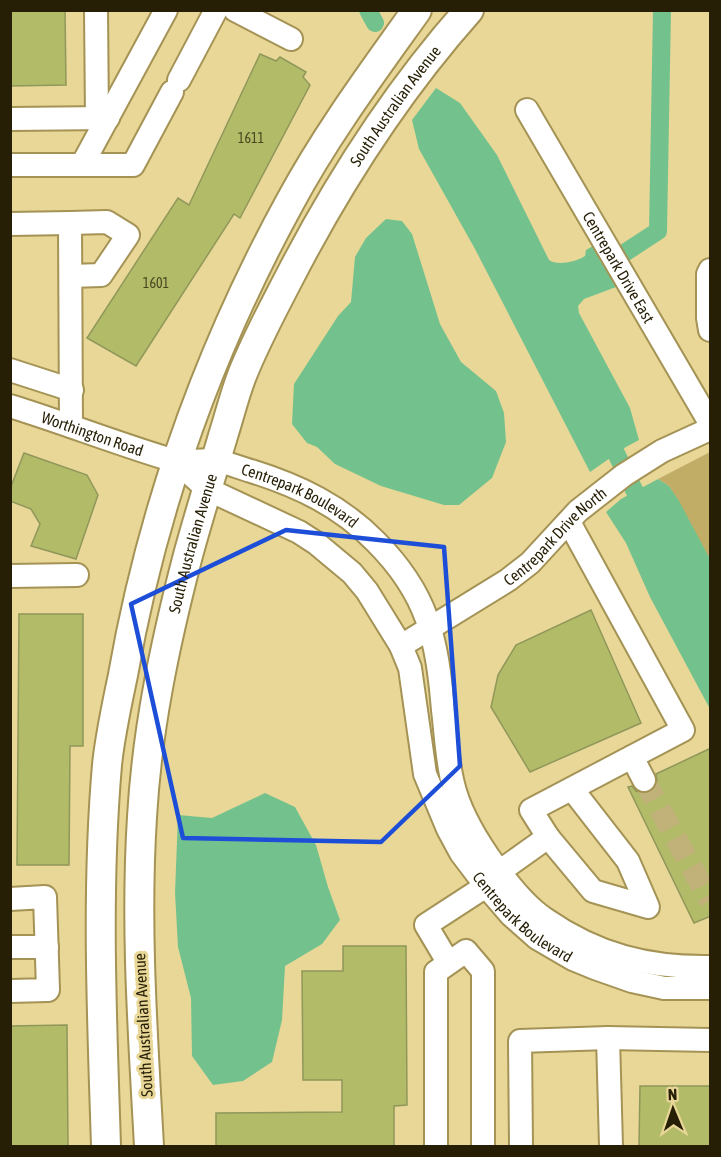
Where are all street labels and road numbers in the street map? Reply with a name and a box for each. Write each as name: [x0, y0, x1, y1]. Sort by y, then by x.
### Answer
street label: South Australian Avenue: [346, 42, 444, 169]
street label: Centrepark Drive East: [579, 208, 659, 326]
street label: Worthington Road: [39, 408, 146, 459]
street label: Centrepark Boulevard: [239, 460, 362, 531]
street label: South Australian Avenue: [165, 472, 220, 615]
street label: Centrepark Drive North: [500, 483, 610, 589]
street label: Centrepark Boulevard: [469, 868, 576, 966]
street label: South Australian Avenue: [130, 953, 156, 1097]

